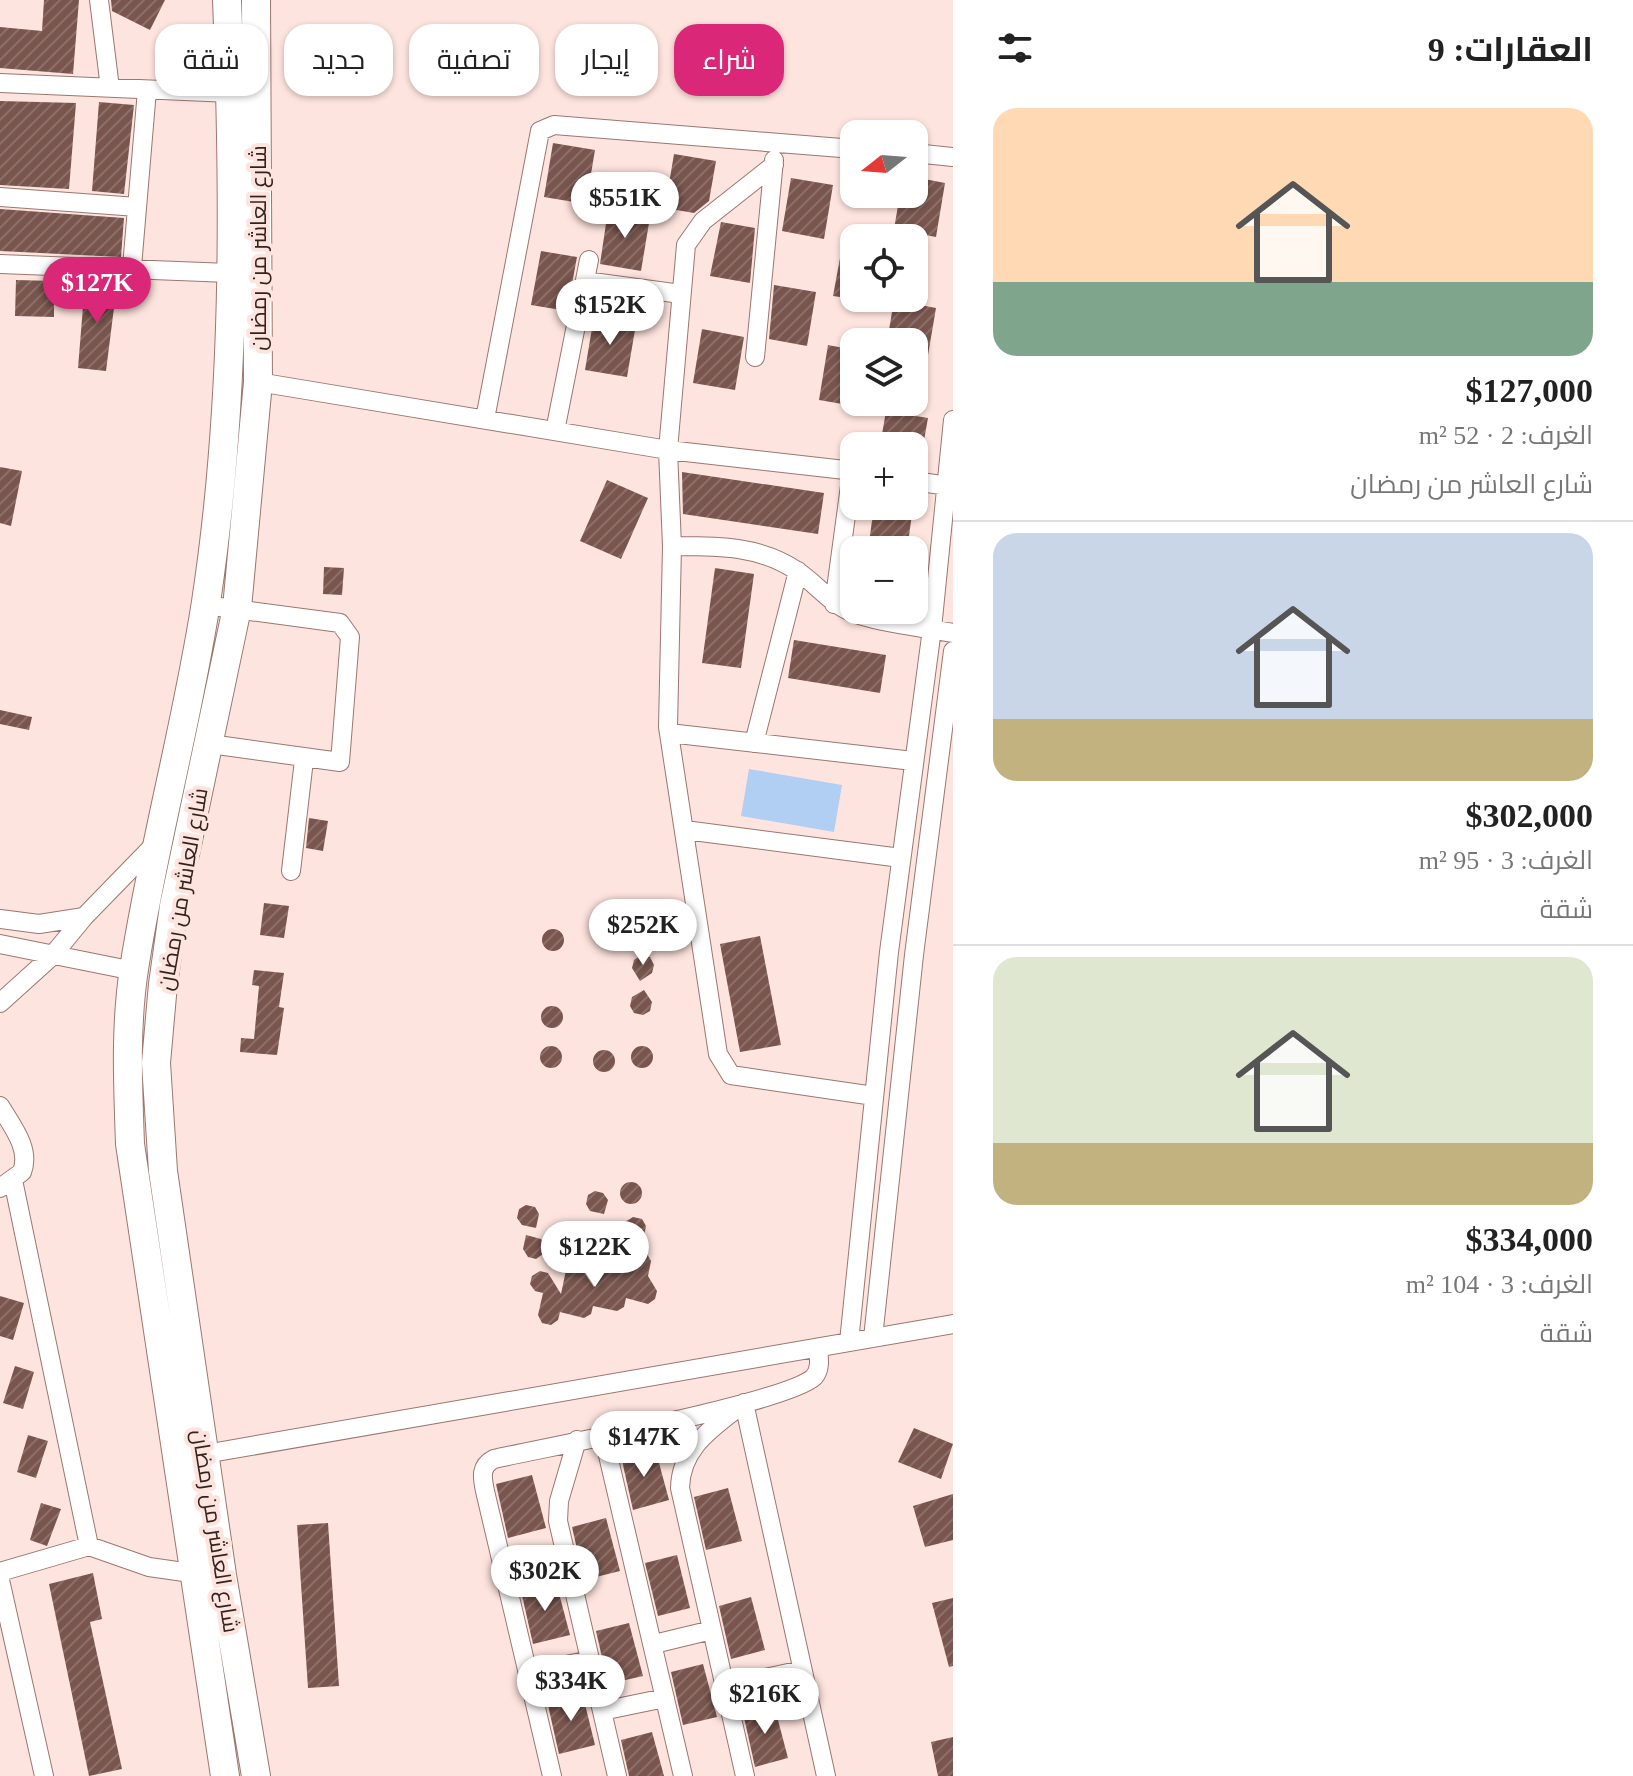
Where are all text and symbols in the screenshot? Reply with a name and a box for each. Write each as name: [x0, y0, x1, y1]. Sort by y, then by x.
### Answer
chip: شقة: [155, 24, 268, 96]
chip: جديد: [284, 24, 393, 96]
chip: تصفية: [409, 24, 539, 96]
chip: إيجار: [555, 24, 658, 96]
chip: شراء: [674, 24, 784, 96]
icon: filters: [993, 26, 1037, 70]
text: العقارات: 9: [1428, 31, 1593, 68]
north arrow: [840, 120, 928, 208]
map controls: [840, 120, 928, 624]
street label: شارع العاشر من رمضان: [246, 145, 273, 351]
icon: home: [1221, 160, 1365, 304]
pin: $551K: [569, 172, 681, 240]
text: $551K: [589, 183, 661, 212]
button: locate: [840, 224, 928, 312]
pin: $127K: [41, 257, 153, 325]
text: $127K: [61, 268, 133, 297]
pin: $152K: [554, 279, 666, 347]
text: $152K: [574, 290, 646, 319]
button: layers: [840, 328, 928, 416]
text: $127,000: [1466, 372, 1593, 409]
text: الغرف: 2 · 52 m²: [1419, 421, 1593, 450]
button: +: [840, 432, 928, 520]
text: شارع العاشر من رمضان: [1350, 470, 1593, 499]
button: −: [840, 536, 928, 624]
icon: home: [1221, 585, 1365, 729]
street label: شارع العاشر من رمضان: [152, 786, 215, 993]
text: $302,000: [1466, 797, 1593, 834]
text: الغرف: 3 · 95 m²: [1419, 846, 1593, 875]
text: شقة: [1540, 895, 1593, 924]
pin: $252K: [587, 899, 699, 967]
text: $252K: [607, 910, 679, 939]
icon: home: [1221, 1009, 1365, 1153]
pin: $122K: [539, 1221, 651, 1289]
text: $334,000: [1466, 1221, 1593, 1258]
text: $122K: [559, 1232, 631, 1261]
text: الغرف: 3 · 104 m²: [1406, 1270, 1593, 1299]
text: شقة: [1540, 1319, 1593, 1348]
pin: $147K: [588, 1411, 700, 1479]
text: $147K: [608, 1422, 680, 1451]
street label: شارع العاشر من رمضان: [185, 1428, 244, 1635]
pin: $302K: [489, 1545, 601, 1613]
text: $302K: [509, 1556, 581, 1585]
pin: $334K: [515, 1655, 627, 1723]
text: $334K: [535, 1666, 607, 1695]
pin: $216K: [709, 1668, 821, 1736]
text: $216K: [729, 1679, 801, 1708]

